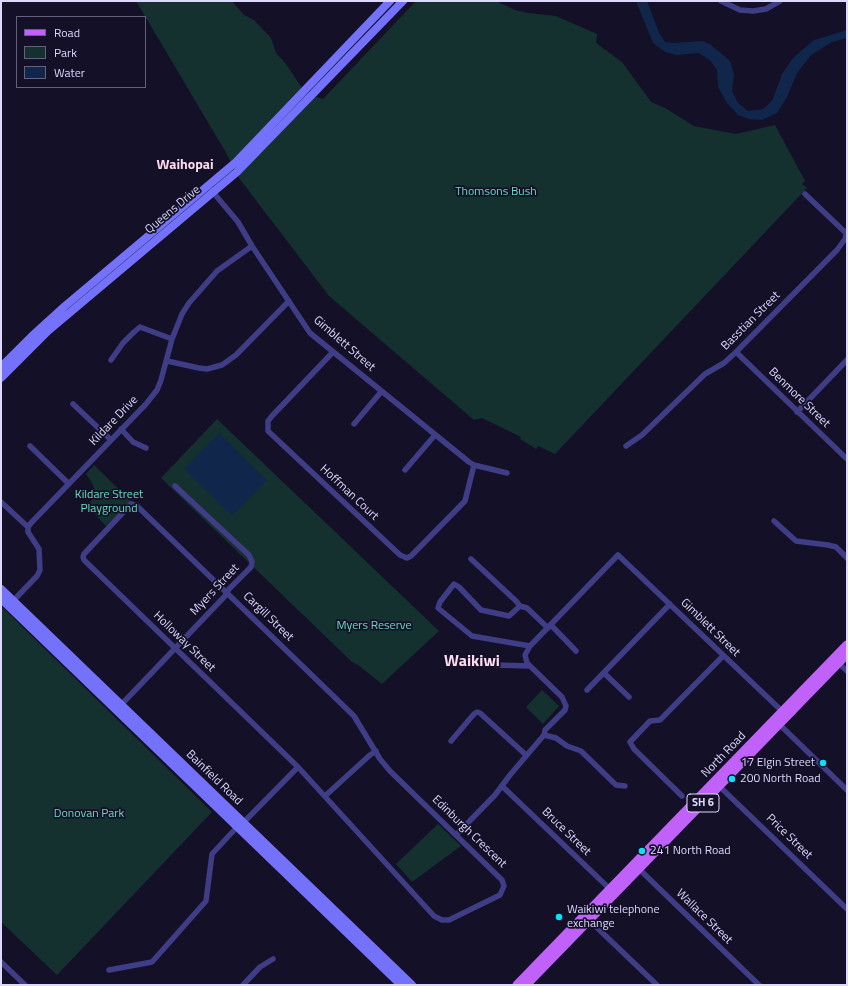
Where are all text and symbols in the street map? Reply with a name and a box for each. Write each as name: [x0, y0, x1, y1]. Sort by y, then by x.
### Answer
legend: [16, 16, 146, 88]
text: Road: [54, 23, 80, 42]
text: Park: [54, 43, 77, 62]
text: Water: [54, 63, 85, 82]
district label: Waihopai: [156, 158, 214, 174]
street label: Queens Drive: [143, 183, 203, 237]
park label: Thomsons Bush: [455, 185, 537, 199]
street label: Basstian Street: [719, 289, 783, 353]
street label: Gimblett Street: [310, 313, 378, 375]
street label: Benmore Street: [765, 365, 833, 431]
street label: Kildare Drive: [87, 393, 141, 449]
street label: Hoffman Court: [317, 462, 381, 524]
park label: Kildare Street Playground: [75, 488, 143, 516]
street label: Myers Street: [188, 561, 242, 619]
street label: Cargill Street: [240, 589, 296, 645]
street label: Gimblett Street: [677, 596, 743, 660]
street label: Holloway Street: [150, 609, 218, 675]
park label: Myers Reserve: [336, 619, 412, 633]
district label: Waikiwi: [444, 652, 500, 672]
street label: North Road: [699, 729, 749, 781]
street label: Bainfield Road: [183, 748, 245, 808]
place label: 17 Elgin Street: [741, 756, 815, 770]
marker: 17 Elgin Street: [818, 758, 828, 768]
place label: 200 North Road: [740, 772, 821, 786]
marker: 200 North Road: [727, 774, 737, 784]
street label: Edinburgh Crescent: [429, 793, 509, 871]
road number: SH 6: [687, 794, 719, 812]
street label: Bruce Street: [538, 805, 594, 859]
park label: Donovan Park: [54, 807, 124, 821]
street label: Price Street: [763, 811, 815, 863]
place label: 241 North Road: [650, 844, 731, 858]
marker: 241 North Road: [637, 846, 647, 856]
street label: Wallace Street: [673, 887, 735, 947]
place label: Waikiwi telephone exchange: [567, 903, 660, 931]
marker: Waikiwi telephone exchange: [554, 912, 564, 922]

